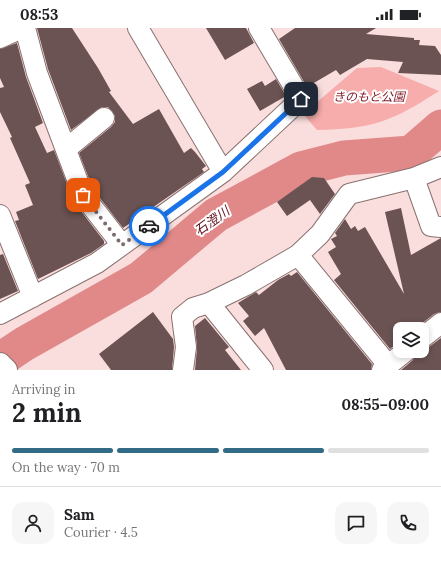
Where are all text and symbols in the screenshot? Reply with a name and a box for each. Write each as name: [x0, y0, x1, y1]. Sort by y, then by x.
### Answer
text: 08:53: [20, 5, 58, 24]
pin: [284, 82, 318, 116]
icon: home: [290, 88, 312, 110]
park label: きのもと公園: [333, 89, 407, 104]
pin: [66, 178, 100, 212]
icon: bag: [72, 184, 94, 206]
water label: 石澄川: [191, 201, 234, 239]
courier: [129, 206, 169, 246]
icon: car: [138, 215, 160, 237]
map controls: [393, 322, 429, 358]
button: layers: [393, 322, 429, 358]
text: Arriving in: [12, 381, 75, 398]
text: 08:55–09:00: [341, 395, 429, 414]
text: 2 min: [12, 396, 82, 429]
text: On the way · 70 m: [12, 459, 120, 476]
button: person: [12, 502, 54, 544]
button: chat: [335, 502, 377, 544]
button: phone: [387, 502, 429, 544]
text: Sam: [64, 505, 95, 524]
text: Courier · 4.5: [64, 524, 138, 541]

